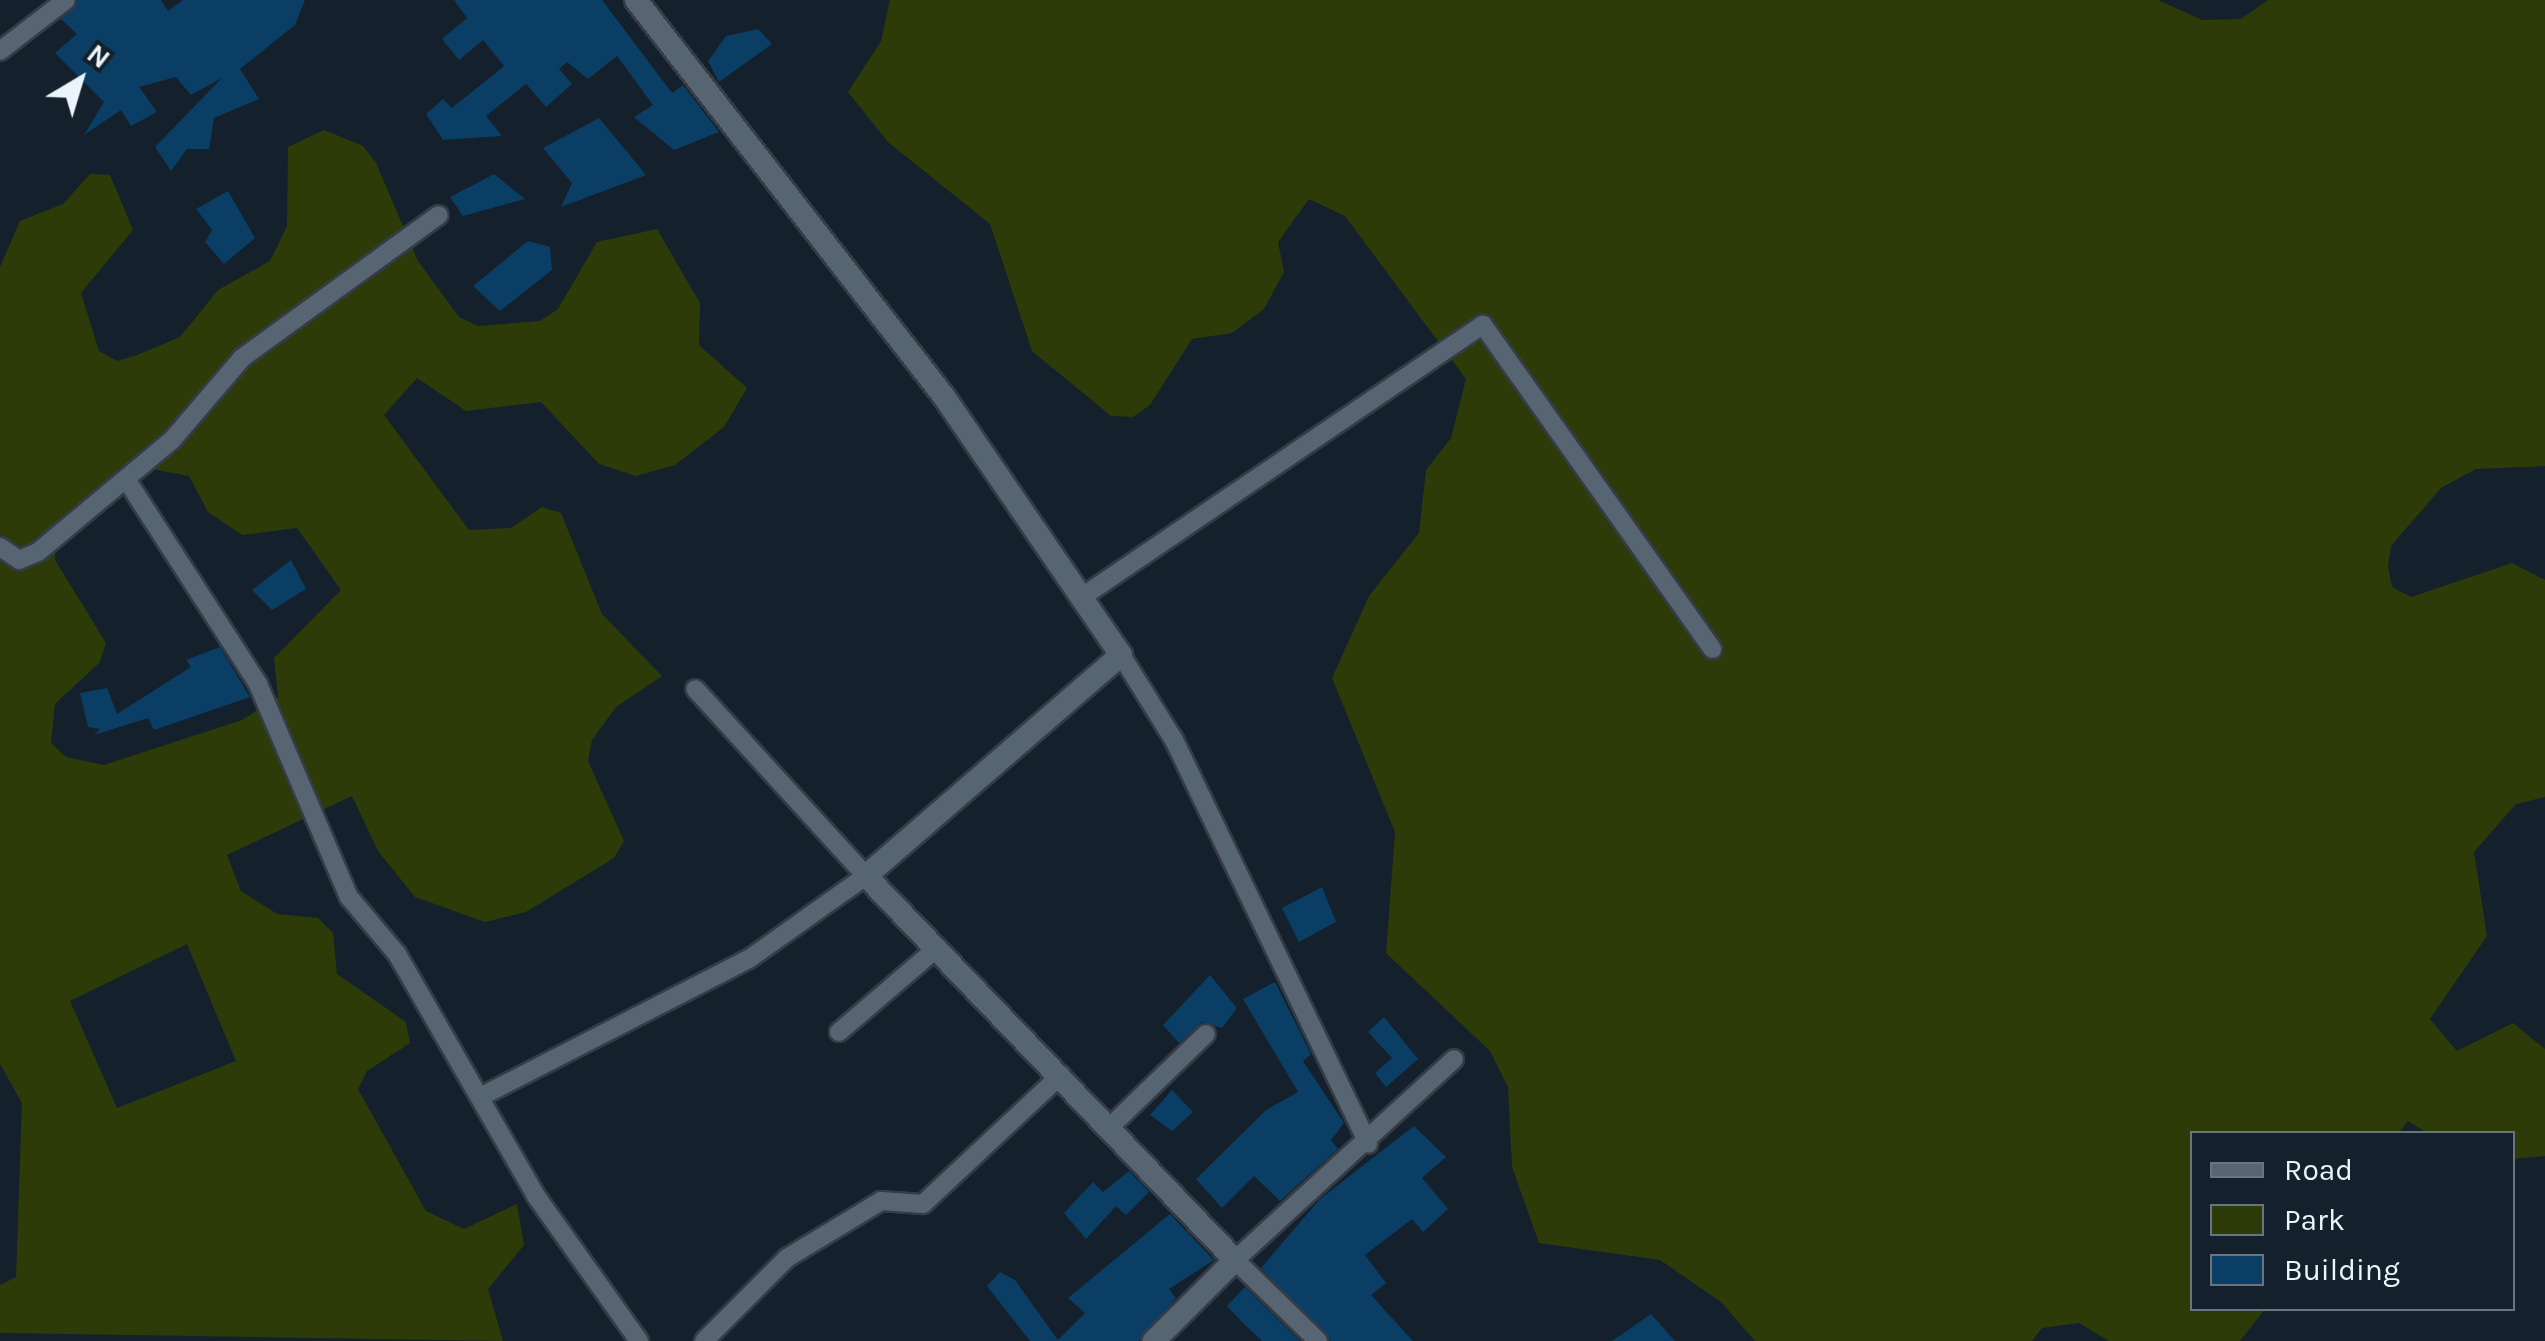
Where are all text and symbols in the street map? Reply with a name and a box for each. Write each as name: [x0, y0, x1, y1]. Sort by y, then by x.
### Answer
north arrow: [30, 30, 130, 130]
text: N: [81, 37, 117, 75]
legend: [2190, 1131, 2515, 1311]
text: Road: [2284, 1152, 2353, 1188]
text: Park: [2284, 1202, 2345, 1238]
text: Building: [2284, 1252, 2400, 1288]

